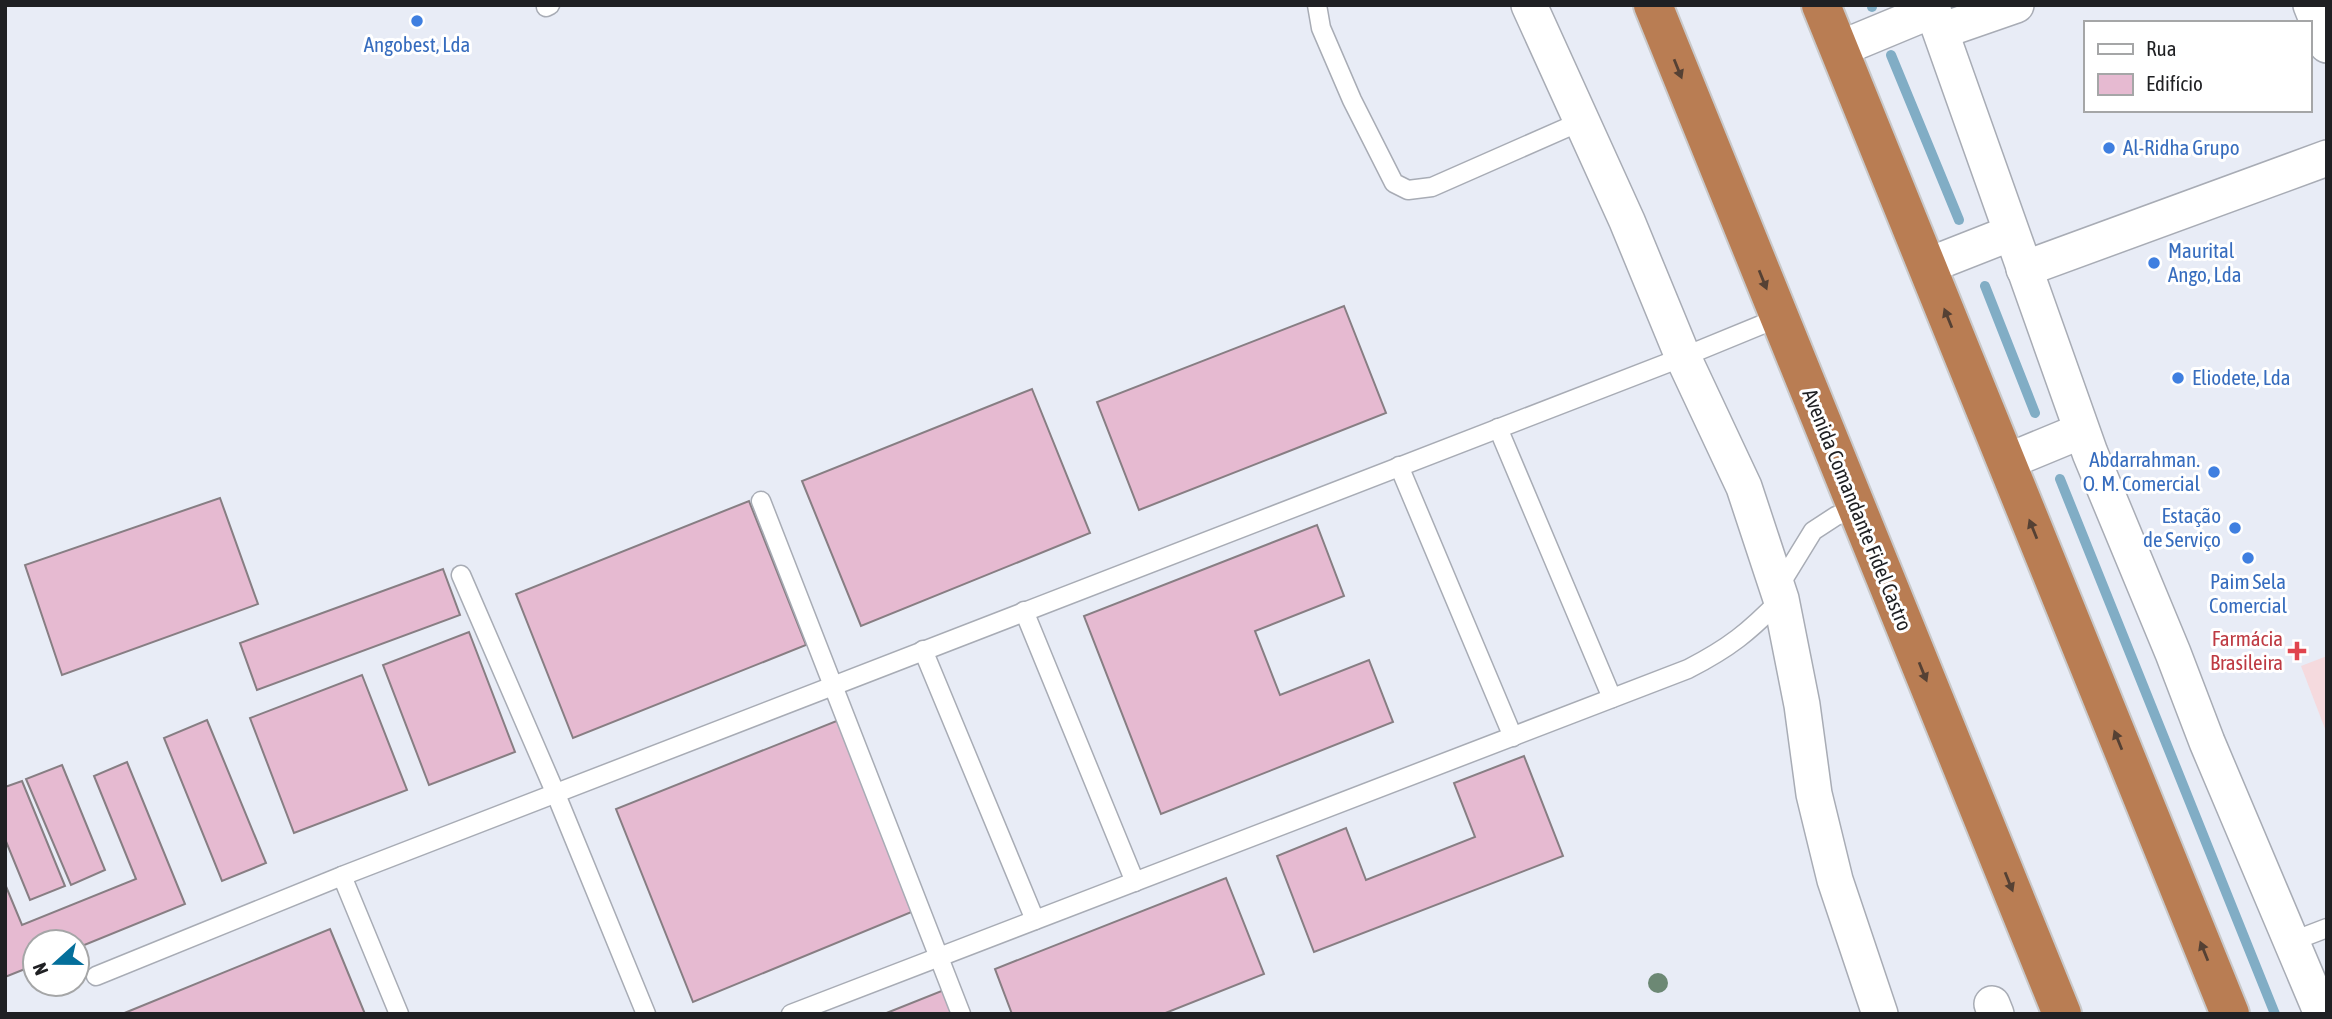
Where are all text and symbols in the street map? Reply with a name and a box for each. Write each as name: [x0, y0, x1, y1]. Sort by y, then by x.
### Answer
marker: Angobest, Lda: [409, 13, 425, 29]
legend: [2084, 21, 2311, 112]
place label: Angobest, Lda: [364, 32, 470, 56]
text: Rua: [2146, 36, 2176, 60]
one-way arrow: [1673, 58, 1684, 79]
text: Edifício: [2146, 71, 2203, 95]
place label: Al-Ridha Grupo: [2123, 135, 2240, 159]
marker: Al-Ridha Grupo: [2101, 140, 2117, 156]
place label: Maurital Ango, Lda: [2168, 238, 2241, 286]
marker: Maurital Ango, Lda: [2146, 255, 2162, 271]
one-way arrow: [1757, 269, 1768, 290]
one-way arrow: [1942, 307, 1953, 328]
place label: Eliodete, Lda: [2192, 365, 2291, 389]
marker: Eliodete, Lda: [2170, 370, 2186, 386]
street label: Avenida Comandante Fidel Castro: [1798, 385, 1917, 634]
place label: Abdarrahman. O. M. Comercial: [2083, 447, 2200, 495]
marker: Abdarrahman. O. M. Comercial: [2206, 464, 2222, 480]
place label: Estação de Serviço: [2143, 503, 2221, 551]
one-way arrow: [2027, 519, 2039, 539]
marker: Estação de Serviço: [2227, 520, 2243, 536]
marker: Paim Sela Comercial: [2240, 550, 2256, 566]
place label: Paim Sela Comercial: [2209, 569, 2287, 617]
place label: Farmácia Brasileira: [2210, 626, 2283, 674]
marker: Farmácia Brasileira: [2289, 643, 2305, 659]
one-way arrow: [1918, 661, 1929, 682]
one-way arrow: [2113, 729, 2124, 750]
one-way arrow: [2003, 872, 2014, 893]
north arrow: [21, 928, 91, 998]
one-way arrow: [2198, 940, 2209, 961]
text: N: [28, 960, 52, 978]

